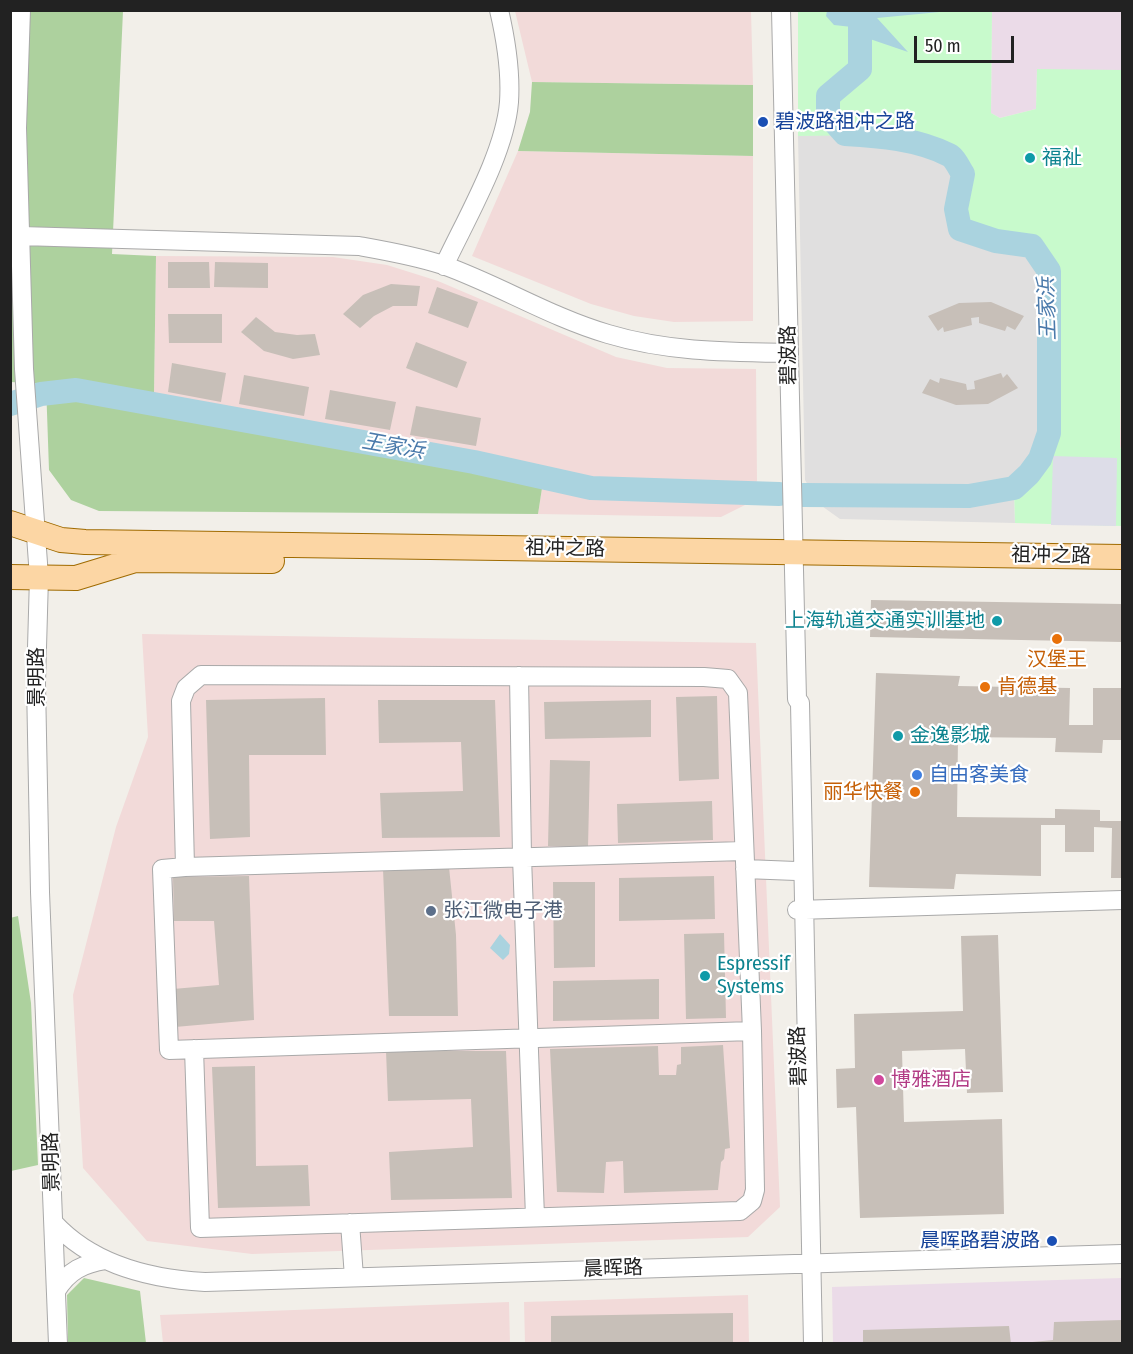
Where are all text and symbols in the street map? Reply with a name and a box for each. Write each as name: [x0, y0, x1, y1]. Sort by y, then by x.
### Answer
scale bar: [917, 24, 1018, 62]
text: 50 m: [925, 35, 961, 57]
place label: 碧波路祖冲之路: [775, 110, 915, 134]
marker: 碧波路祖冲之路: [756, 115, 770, 129]
place label: 福祉: [1042, 146, 1082, 170]
marker: 福祉: [1023, 151, 1037, 165]
water label: 王家浜: [1034, 277, 1062, 341]
street label: 碧波路: [776, 325, 802, 385]
water label: 王家浜: [360, 429, 426, 465]
street label: 祖冲之路: [525, 536, 605, 562]
street label: 祖冲之路: [1011, 543, 1091, 569]
place label: 上海轨道交通实训基地: [785, 609, 985, 633]
marker: 上海轨道交通实训基地: [990, 614, 1004, 628]
marker: 汉堡王: [1050, 632, 1064, 646]
street label: 景明路: [25, 647, 49, 707]
place label: 汉堡王: [1027, 648, 1087, 672]
place label: 肯德基: [997, 675, 1057, 699]
marker: 肯德基: [978, 680, 992, 694]
place label: 金逸影城: [910, 724, 990, 748]
marker: 金逸影城: [891, 729, 905, 743]
place label: 自由客美食: [929, 763, 1029, 787]
marker: 自由客美食: [910, 768, 924, 782]
place label: 丽华快餐: [823, 780, 903, 804]
marker: 丽华快餐: [908, 785, 922, 799]
place label: 张江微电子港: [443, 899, 563, 923]
marker: 张江微电子港: [424, 904, 438, 918]
place label: Espressif Systems: [717, 952, 790, 999]
marker: Espressif Systems: [698, 969, 712, 983]
street label: 碧波路: [786, 1026, 812, 1086]
place label: 博雅酒店: [891, 1068, 971, 1092]
marker: 博雅酒店: [872, 1073, 886, 1087]
street label: 景明路: [39, 1132, 65, 1192]
place label: 晨晖路碧波路: [920, 1229, 1040, 1253]
marker: 晨晖路碧波路: [1045, 1234, 1059, 1248]
street label: 晨晖路: [583, 1256, 643, 1282]

